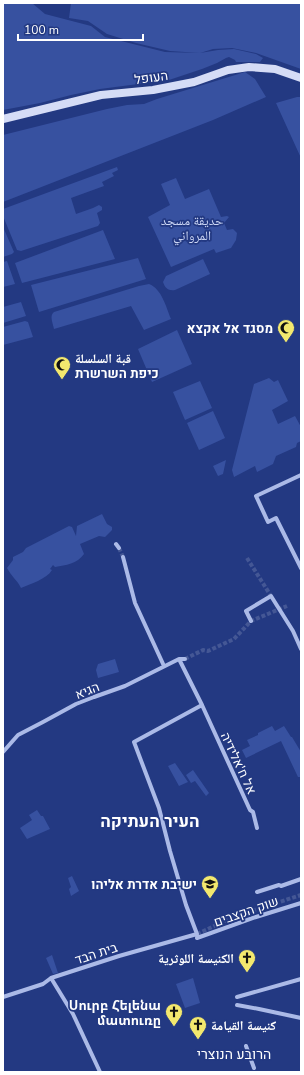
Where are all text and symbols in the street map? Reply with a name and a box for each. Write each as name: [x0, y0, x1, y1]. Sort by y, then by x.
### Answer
scale bar: [18, 16, 143, 42]
text: 100 m: [24, 22, 59, 38]
street label: העופל: [133, 67, 169, 89]
park label: حديقة مسجد المرواني: [161, 212, 223, 246]
mosque icon: מסגד אל אקצא: [276, 318, 296, 343]
place label: מסגד אל אקצא: [187, 320, 273, 338]
place label: قبة السلسلة כיפת השרשרת: [75, 350, 159, 383]
mosque icon: قبة السلسلة כיפת השרשרת: [52, 355, 72, 380]
street label: הגיא: [72, 678, 102, 704]
street label: אל ח'אלידיה: [216, 730, 260, 797]
district label: העיר העתיקה: [100, 810, 200, 833]
school or university icon: ישיבת אדרת אליהו: [200, 874, 220, 899]
place label: ישיבת אדרת אליהו: [91, 876, 197, 894]
street label: שוק הקצבים: [212, 892, 281, 931]
street label: בית הבד: [73, 939, 120, 969]
church icon: الكنيسة اللوثرية: [237, 948, 257, 973]
place label: الكنيسة اللوثرية: [158, 950, 234, 968]
place label: Սուրբ Հելենա մատուռը: [69, 997, 161, 1030]
church icon: Սուրբ Հելենա մատուռը: [164, 1002, 184, 1027]
church icon: كنيسة القيامة: [188, 1015, 208, 1040]
place label: كنيسة القيامة: [211, 1017, 277, 1035]
district label: הרובע הנוצרי: [197, 1045, 271, 1064]

